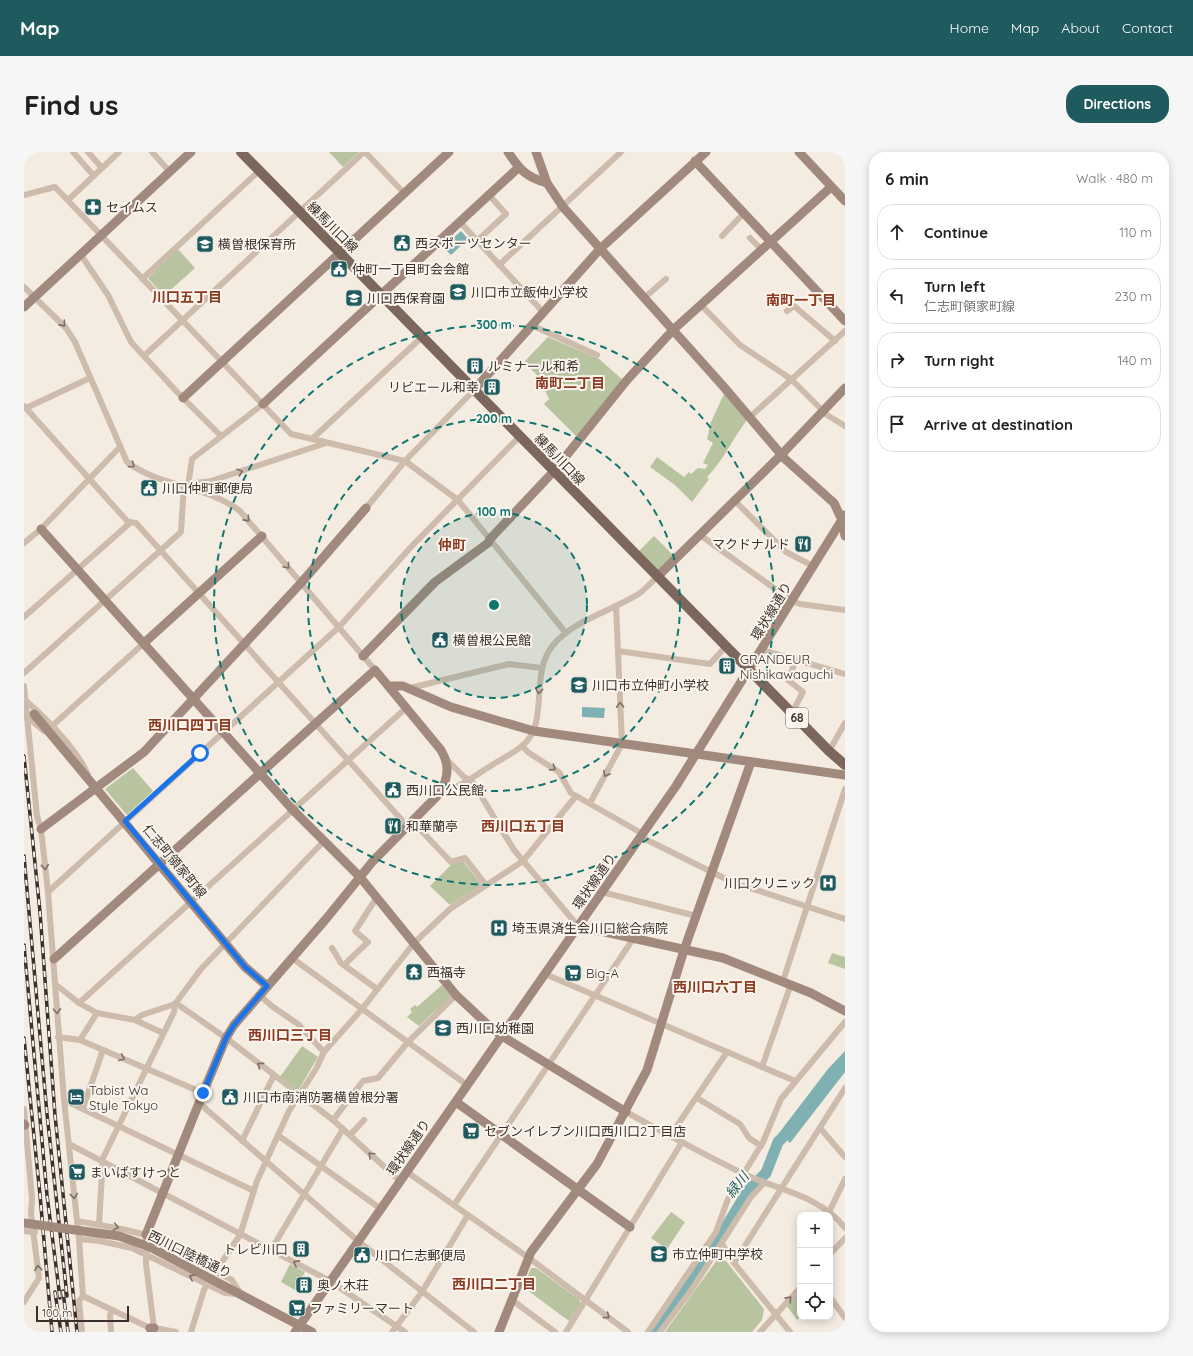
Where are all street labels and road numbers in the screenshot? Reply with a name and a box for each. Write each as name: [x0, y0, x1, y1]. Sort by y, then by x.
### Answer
street label: 練馬川口線: [304, 198, 362, 256]
street label: 練馬川口線: [532, 430, 588, 488]
street label: 環状線通り: [747, 579, 795, 643]
road number: 68: [786, 708, 808, 728]
street label: 仁志町領家町線: [140, 821, 210, 901]
street label: 環状線通り: [569, 850, 619, 912]
street label: 環状線通り: [383, 1116, 433, 1178]
street label: 西川口陸橋通り: [146, 1227, 234, 1281]

